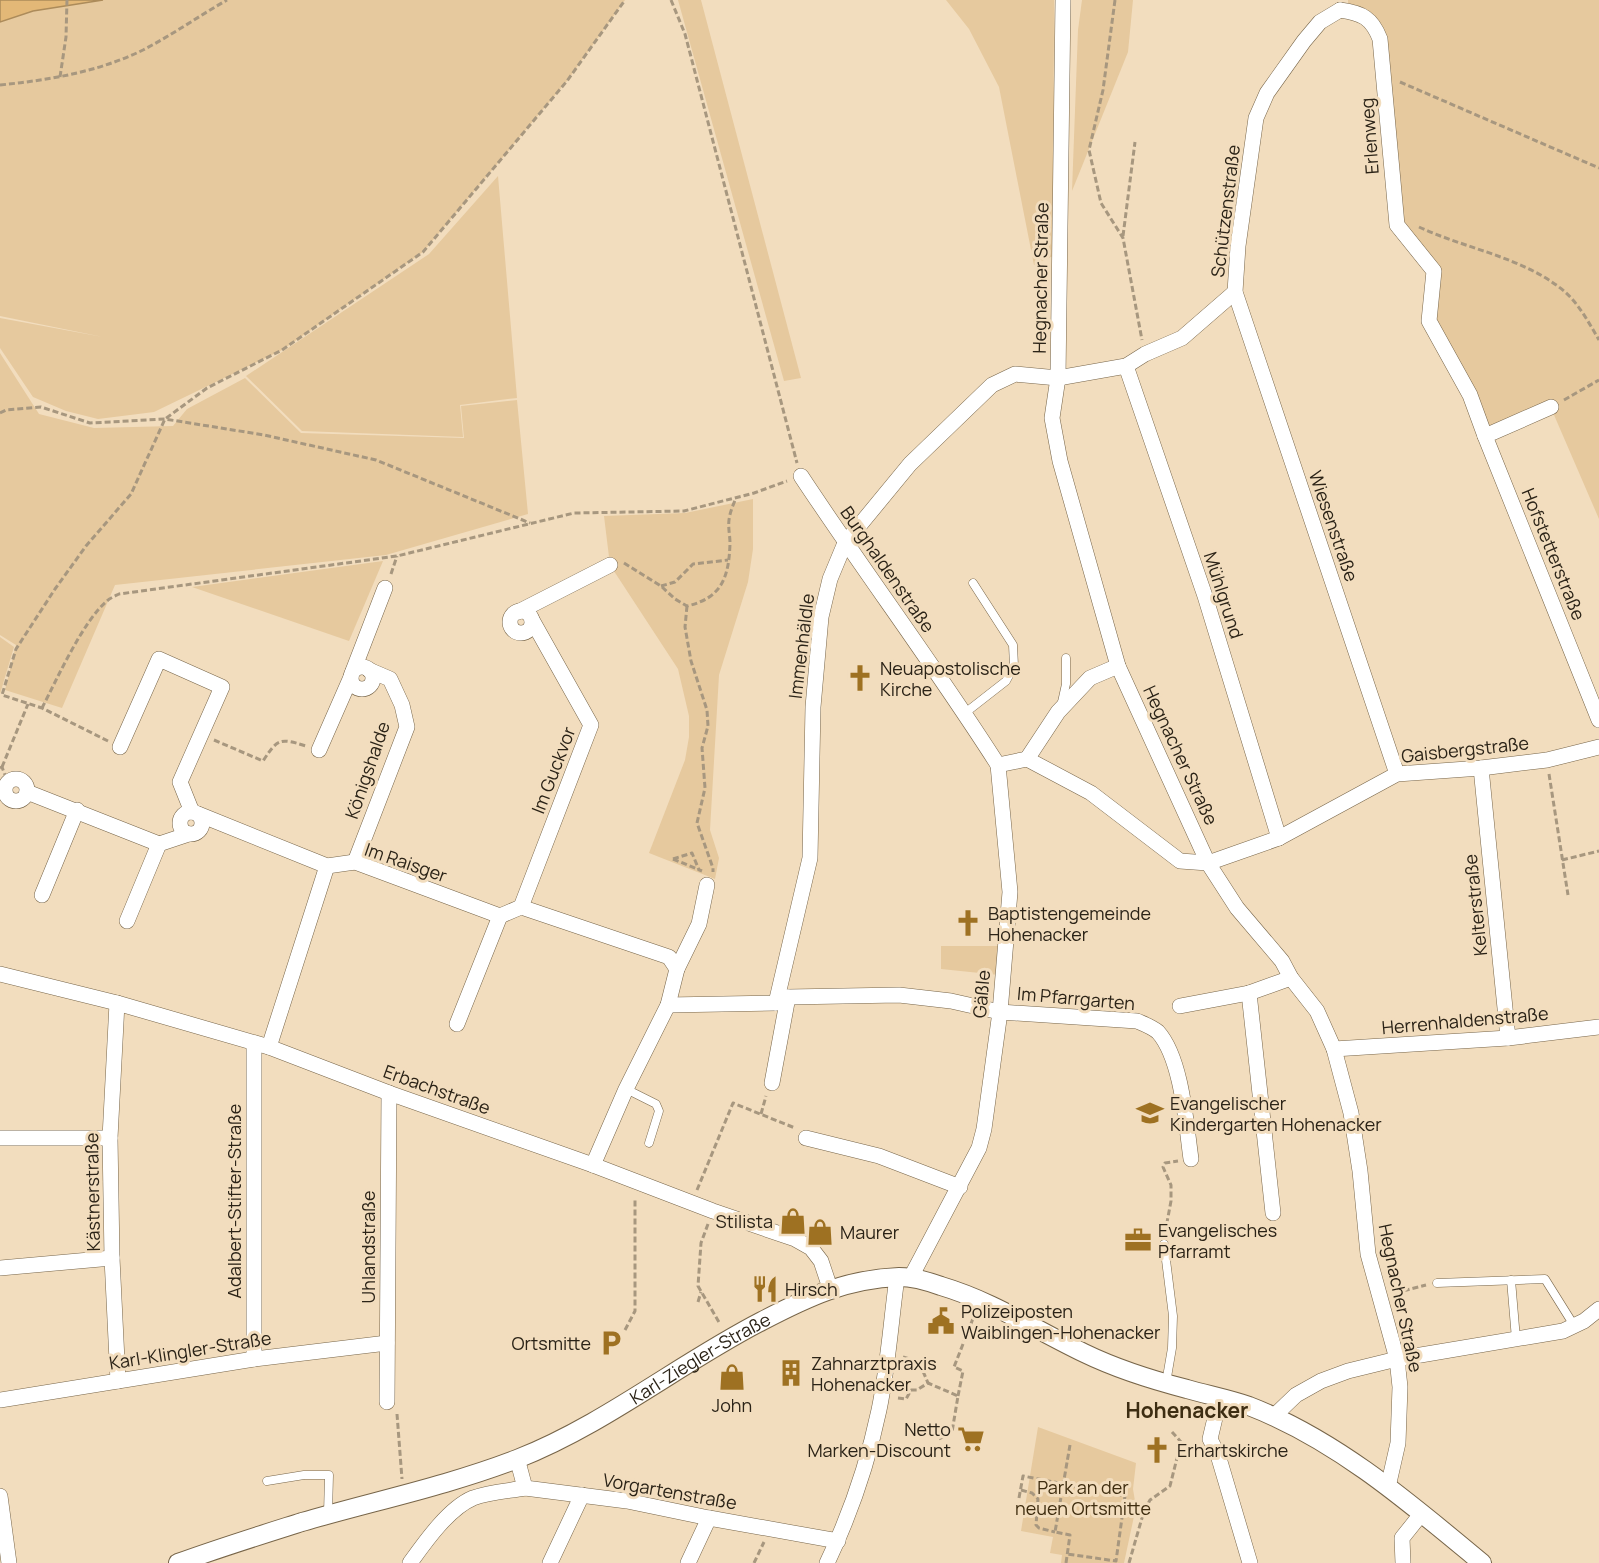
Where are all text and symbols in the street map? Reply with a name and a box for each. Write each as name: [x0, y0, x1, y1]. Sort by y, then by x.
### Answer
street label: Erlenweg: [1354, 97, 1384, 175]
street label: Schützenstraße: [1205, 143, 1245, 279]
street label: Hegnacher Straße: [1027, 202, 1053, 354]
street label: Wiesenstraße: [1304, 467, 1364, 585]
street label: Hofstetterstraße: [1517, 484, 1591, 624]
street label: Burghaldenstraße: [835, 501, 941, 637]
street label: Mühlgrund: [1199, 549, 1249, 641]
street label: Immenhäldle: [783, 592, 819, 700]
place label: Neuapostolische Kirche: [880, 656, 1021, 701]
church icon: Neuapostolische Kirche: [845, 663, 875, 693]
street label: Hegnacher Straße: [1138, 681, 1224, 829]
street label: Königshalde: [339, 718, 395, 822]
street label: Im Guckvor: [525, 723, 581, 817]
street label: Gaisbergstraße: [1400, 730, 1530, 768]
street label: Im Raisger: [362, 837, 451, 887]
street label: Kelterstraße: [1458, 853, 1492, 957]
place label: Baptistengemeinde Hohenacker: [988, 901, 1151, 946]
church icon: Baptistengemeinde Hohenacker: [953, 908, 983, 938]
street label: Gäßle: [967, 969, 995, 1019]
street label: Im Pfarrgarten: [1016, 981, 1136, 1015]
street label: Herrenhaldenstraße: [1381, 1001, 1549, 1039]
street label: Erbachstraße: [380, 1059, 494, 1119]
place label: Evangelischer Kindergarten Hohenacker: [1170, 1091, 1382, 1136]
school or university icon: Evangelischer Kindergarten Hohenacker: [1135, 1098, 1165, 1128]
street label: Adalbert-Stifter-Straße: [222, 1104, 246, 1298]
street label: Kästnerstraße: [79, 1132, 105, 1252]
street label: Uhlandstraße: [356, 1191, 380, 1303]
shop icon: Stilista: [778, 1206, 808, 1236]
place label: Stilista: [715, 1209, 773, 1233]
shop icon: Maurer: [805, 1217, 835, 1247]
place label: Evangelisches Pfarramt: [1158, 1218, 1277, 1263]
place label: Maurer: [840, 1220, 900, 1244]
street label: Hegnacher Straße: [1374, 1222, 1428, 1374]
office icon: Evangelisches Pfarramt: [1123, 1225, 1153, 1255]
restaurant icon: Hirsch: [750, 1274, 780, 1304]
place label: Hirsch: [785, 1277, 838, 1301]
place label: Polizeiposten Waiblingen-Hohenacker: [961, 1299, 1161, 1344]
public building icon: Polizeiposten Waiblingen-Hohenacker: [926, 1306, 956, 1336]
street label: Karl-Ziegler-Straße: [625, 1307, 774, 1409]
street label: Karl-Klingler-Straße: [107, 1325, 273, 1375]
parking icon: Ortsmitte: [596, 1328, 626, 1358]
place label: Ortsmitte: [511, 1331, 591, 1355]
place label: Zahnarztpraxis Hohenacker: [811, 1351, 937, 1396]
building icon: Zahnarztpraxis Hohenacker: [776, 1358, 806, 1388]
shop icon: John: [717, 1362, 747, 1392]
place label: John: [712, 1393, 752, 1417]
district label: Hohenacker: [1125, 1396, 1249, 1424]
place label: Netto Marken-Discount: [807, 1417, 951, 1462]
supermarket icon: Netto Marken-Discount: [956, 1424, 986, 1454]
church icon: Erhartskirche: [1142, 1435, 1172, 1465]
place label: Erhartskirche: [1177, 1438, 1288, 1462]
street label: Vorgartenstraße: [601, 1467, 739, 1515]
park label: Park an der neuen Ortsmitte: [1015, 1475, 1151, 1520]

